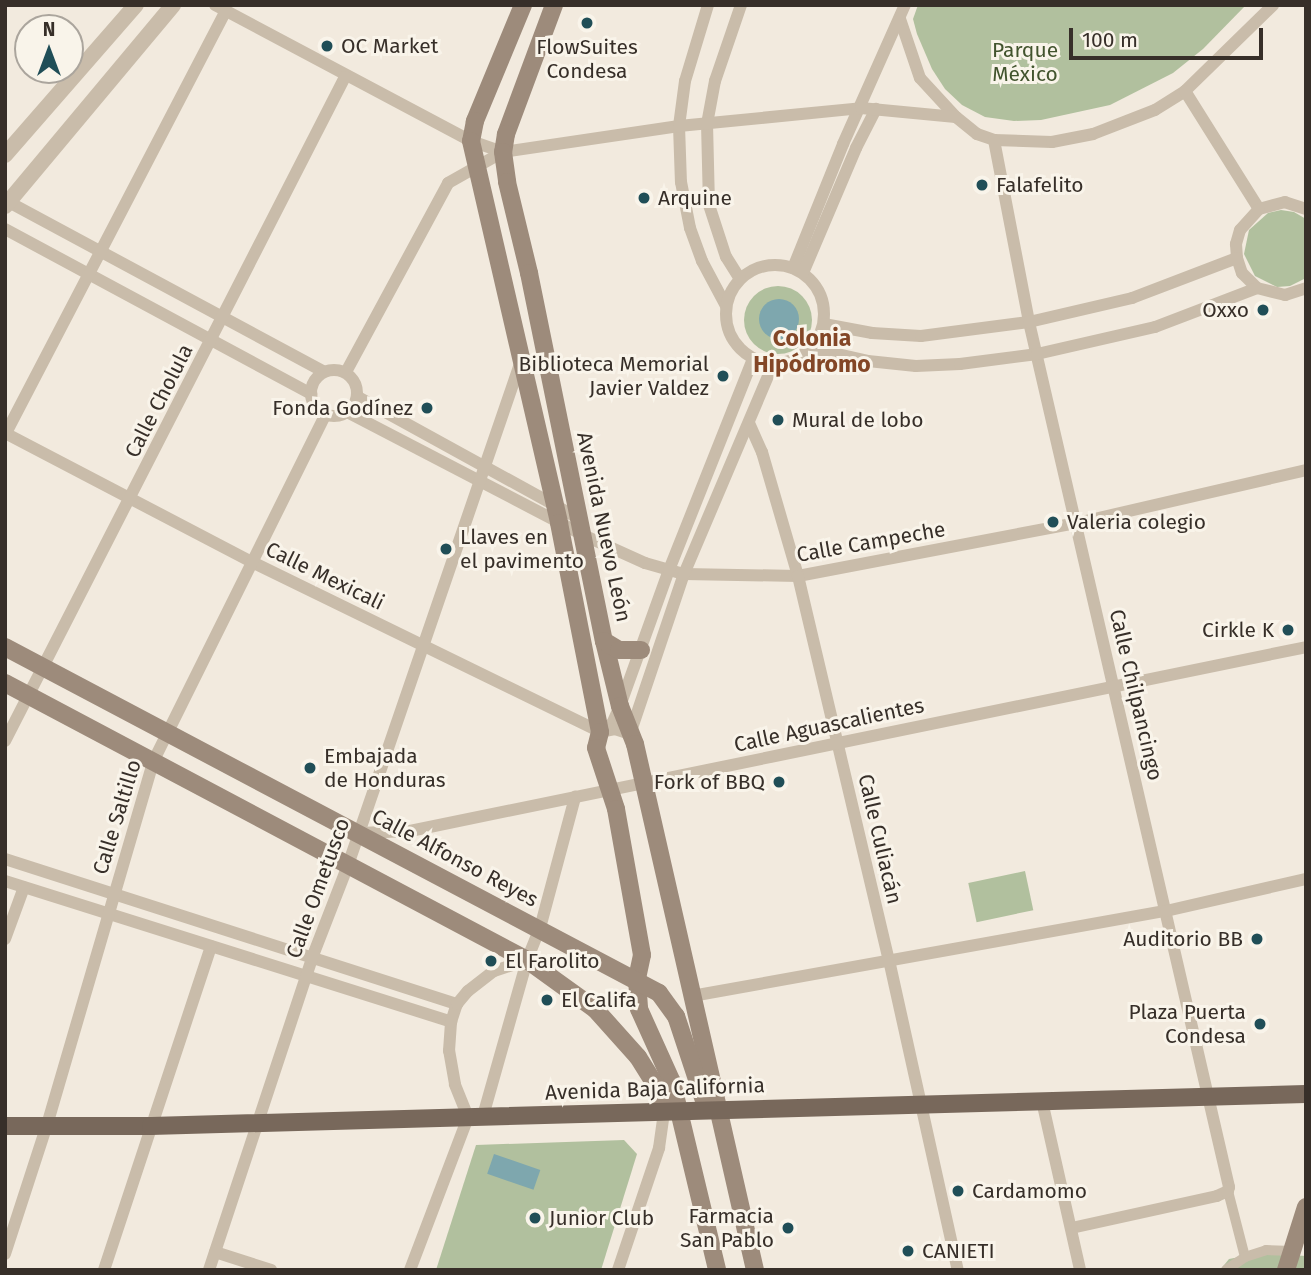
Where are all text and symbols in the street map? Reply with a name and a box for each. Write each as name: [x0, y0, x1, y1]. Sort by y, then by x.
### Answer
north arrow: [14, 14, 84, 84]
scale bar: [1073, 14, 1267, 58]
marker: FlowSuites Condesa: [579, 15, 595, 31]
text: N: [43, 18, 55, 41]
text: 100 m: [1082, 27, 1138, 53]
place label: OC Market: [341, 33, 438, 59]
place label: FlowSuites Condesa: [536, 34, 638, 84]
park label: Parque México: [992, 37, 1058, 87]
marker: OC Market: [319, 38, 335, 54]
place label: Falafelito: [996, 172, 1084, 198]
marker: Falafelito: [974, 177, 990, 193]
place label: Arquine: [658, 185, 732, 211]
marker: Arquine: [636, 190, 652, 206]
place label: Oxxo: [1202, 297, 1249, 323]
marker: Oxxo: [1255, 302, 1271, 318]
district label: Colonia Hipódromo: [753, 324, 871, 378]
street label: Calle Cholula: [120, 340, 198, 462]
place label: Biblioteca Memorial Javier Valdez: [519, 351, 709, 401]
marker: Biblioteca Memorial Javier Valdez: [715, 368, 731, 384]
place label: Fonda Godínez: [272, 395, 413, 421]
marker: Fonda Godínez: [419, 400, 435, 416]
place label: Mural de lobo: [792, 407, 923, 433]
marker: Mural de lobo: [770, 412, 786, 428]
street label: Avenida Nuevo León: [572, 430, 636, 624]
place label: Valeria colegio: [1067, 509, 1206, 535]
marker: Valeria colegio: [1045, 514, 1061, 530]
street label: Calle Campeche: [795, 517, 947, 567]
place label: Llaves en el pavimento: [460, 524, 584, 574]
street label: Calle Mexicali: [262, 536, 388, 616]
marker: Llaves en el pavimento: [438, 541, 454, 557]
street label: Calle Chilpancingo: [1104, 607, 1168, 783]
place label: Cirkle K: [1202, 617, 1274, 643]
marker: Cirkle K: [1280, 622, 1296, 638]
street label: Calle Aguascalientes: [732, 693, 926, 757]
place label: Embajada de Honduras: [324, 743, 446, 793]
street label: Calle Saltillo: [88, 757, 146, 877]
marker: Embajada de Honduras: [302, 760, 318, 776]
place label: Fork of BBQ: [654, 769, 765, 795]
street label: Calle Culiacán: [853, 772, 907, 906]
marker: Fork of BBQ: [771, 774, 787, 790]
street label: Calle Alfonso Reyes: [368, 804, 542, 912]
street label: Calle Ometusco: [281, 814, 355, 962]
place label: Auditorio BB: [1123, 926, 1243, 952]
marker: Auditorio BB: [1249, 931, 1265, 947]
place label: El Farolito: [505, 948, 600, 974]
marker: El Farolito: [483, 953, 499, 969]
place label: El Califa: [561, 987, 637, 1013]
marker: El Califa: [539, 992, 555, 1008]
place label: Plaza Puerta Condesa: [1128, 999, 1246, 1049]
marker: Plaza Puerta Condesa: [1252, 1016, 1268, 1032]
street label: Avenida Baja California: [545, 1073, 765, 1105]
place label: Cardamomo: [972, 1178, 1087, 1204]
marker: Cardamomo: [950, 1183, 966, 1199]
place label: Farmacia San Pablo: [680, 1203, 774, 1253]
place label: Junior Club: [549, 1205, 654, 1231]
marker: Junior Club: [527, 1210, 543, 1226]
marker: Farmacia San Pablo: [780, 1220, 796, 1236]
place label: CANIETI: [922, 1238, 995, 1264]
marker: CANIETI: [900, 1243, 916, 1259]

